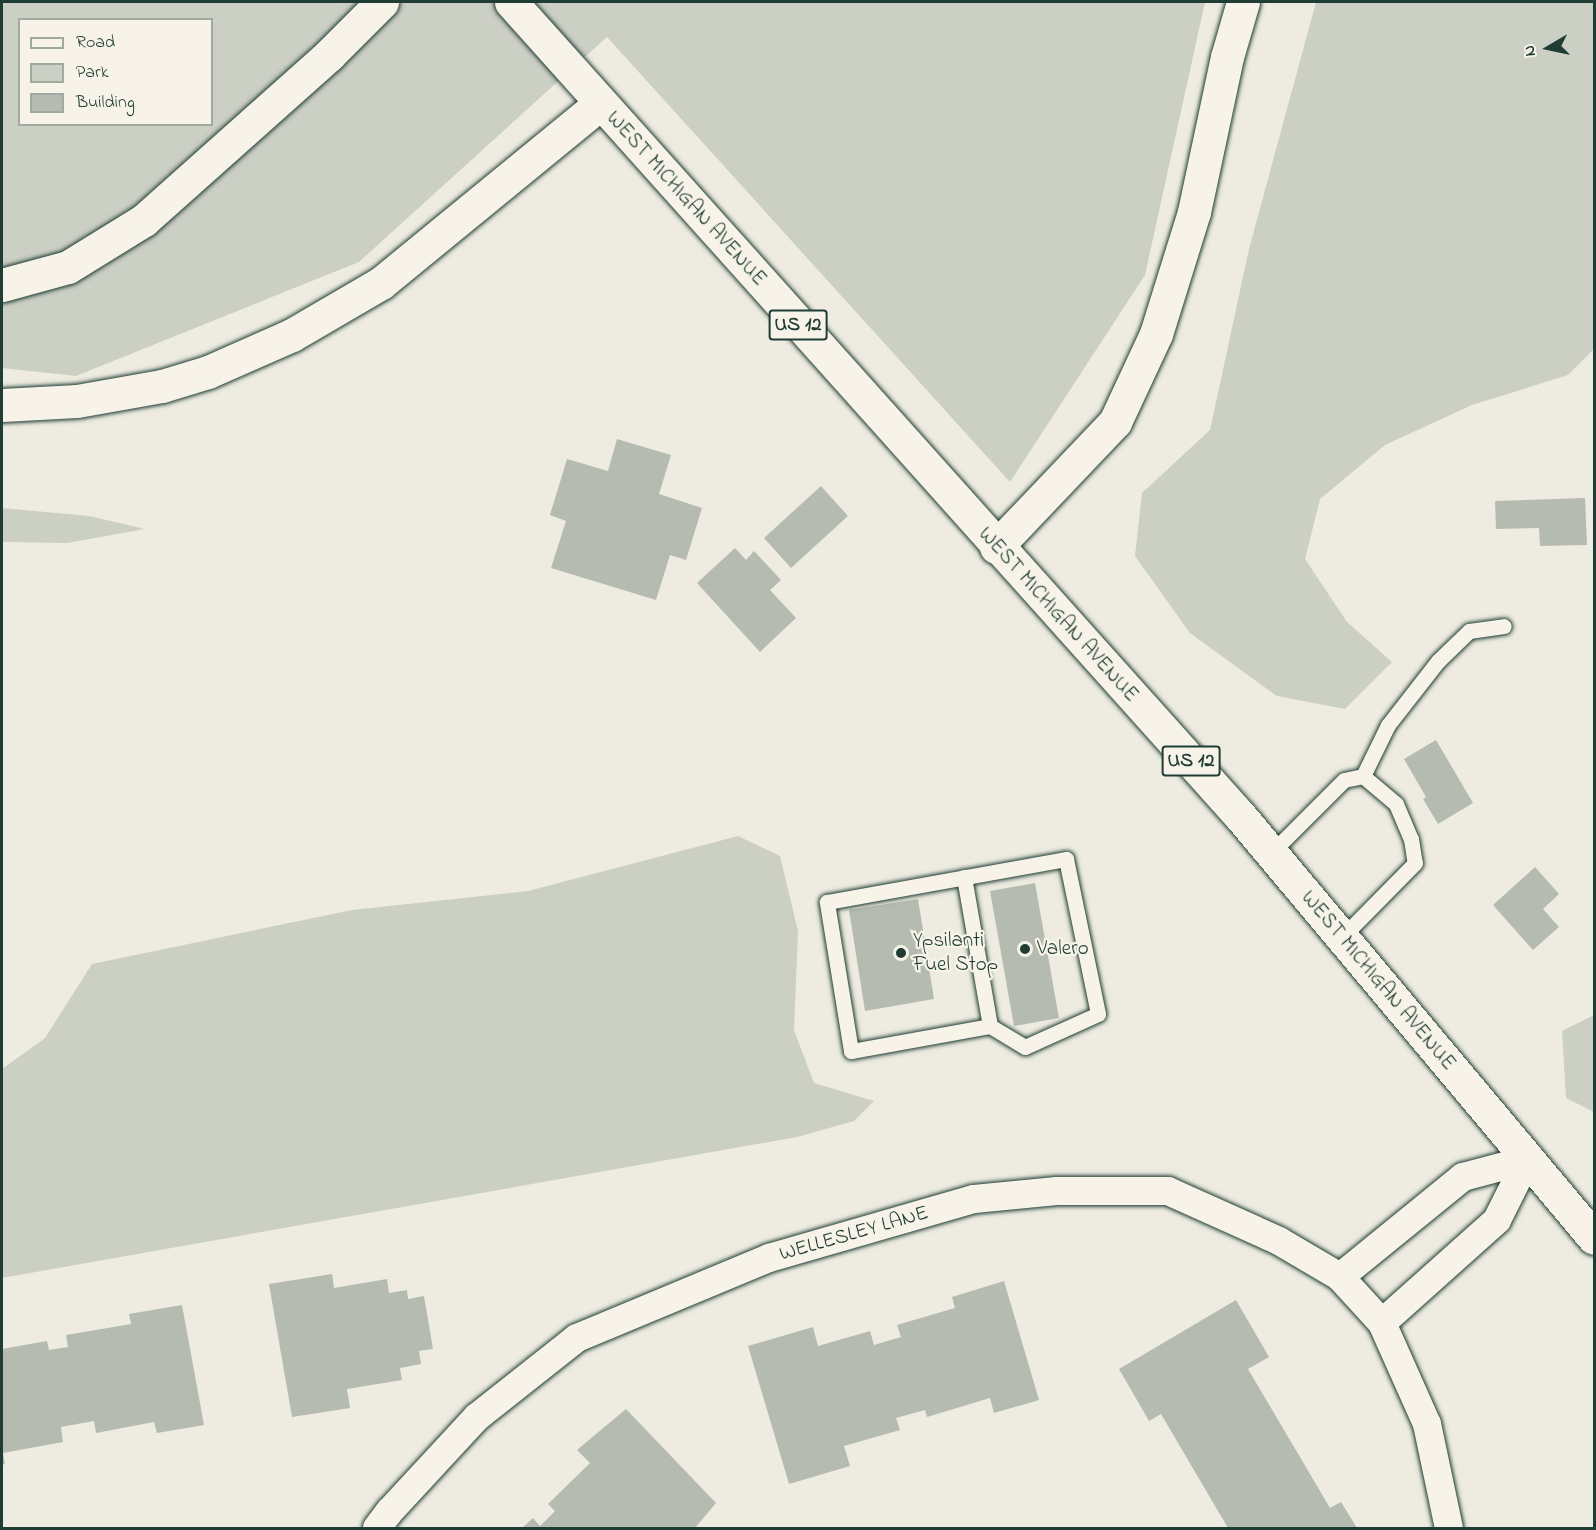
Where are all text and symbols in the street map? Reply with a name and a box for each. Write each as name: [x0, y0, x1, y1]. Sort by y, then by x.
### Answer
legend: [18, 18, 213, 126]
north arrow: [1518, 18, 1578, 78]
text: Road: [76, 30, 115, 56]
text: N: [1518, 44, 1543, 58]
text: Park: [76, 60, 109, 86]
text: Building: [76, 90, 135, 116]
street label: WEST MICHIGAN AVENUE: [601, 106, 771, 292]
road number: US 12: [768, 308, 828, 342]
street label: WEST MICHIGAN AVENUE: [973, 522, 1143, 708]
road number: US 12: [1161, 744, 1221, 778]
street label: WEST MICHIGAN AVENUE: [1295, 886, 1461, 1076]
place label: Ypsilanti Fuel Stop: [913, 928, 998, 978]
place label: Valero: [1037, 936, 1089, 962]
marker: Valero: [1018, 942, 1032, 956]
marker: Ypsilanti Fuel Stop: [894, 946, 908, 960]
street label: WELLESLEY LANE: [777, 1201, 931, 1267]

